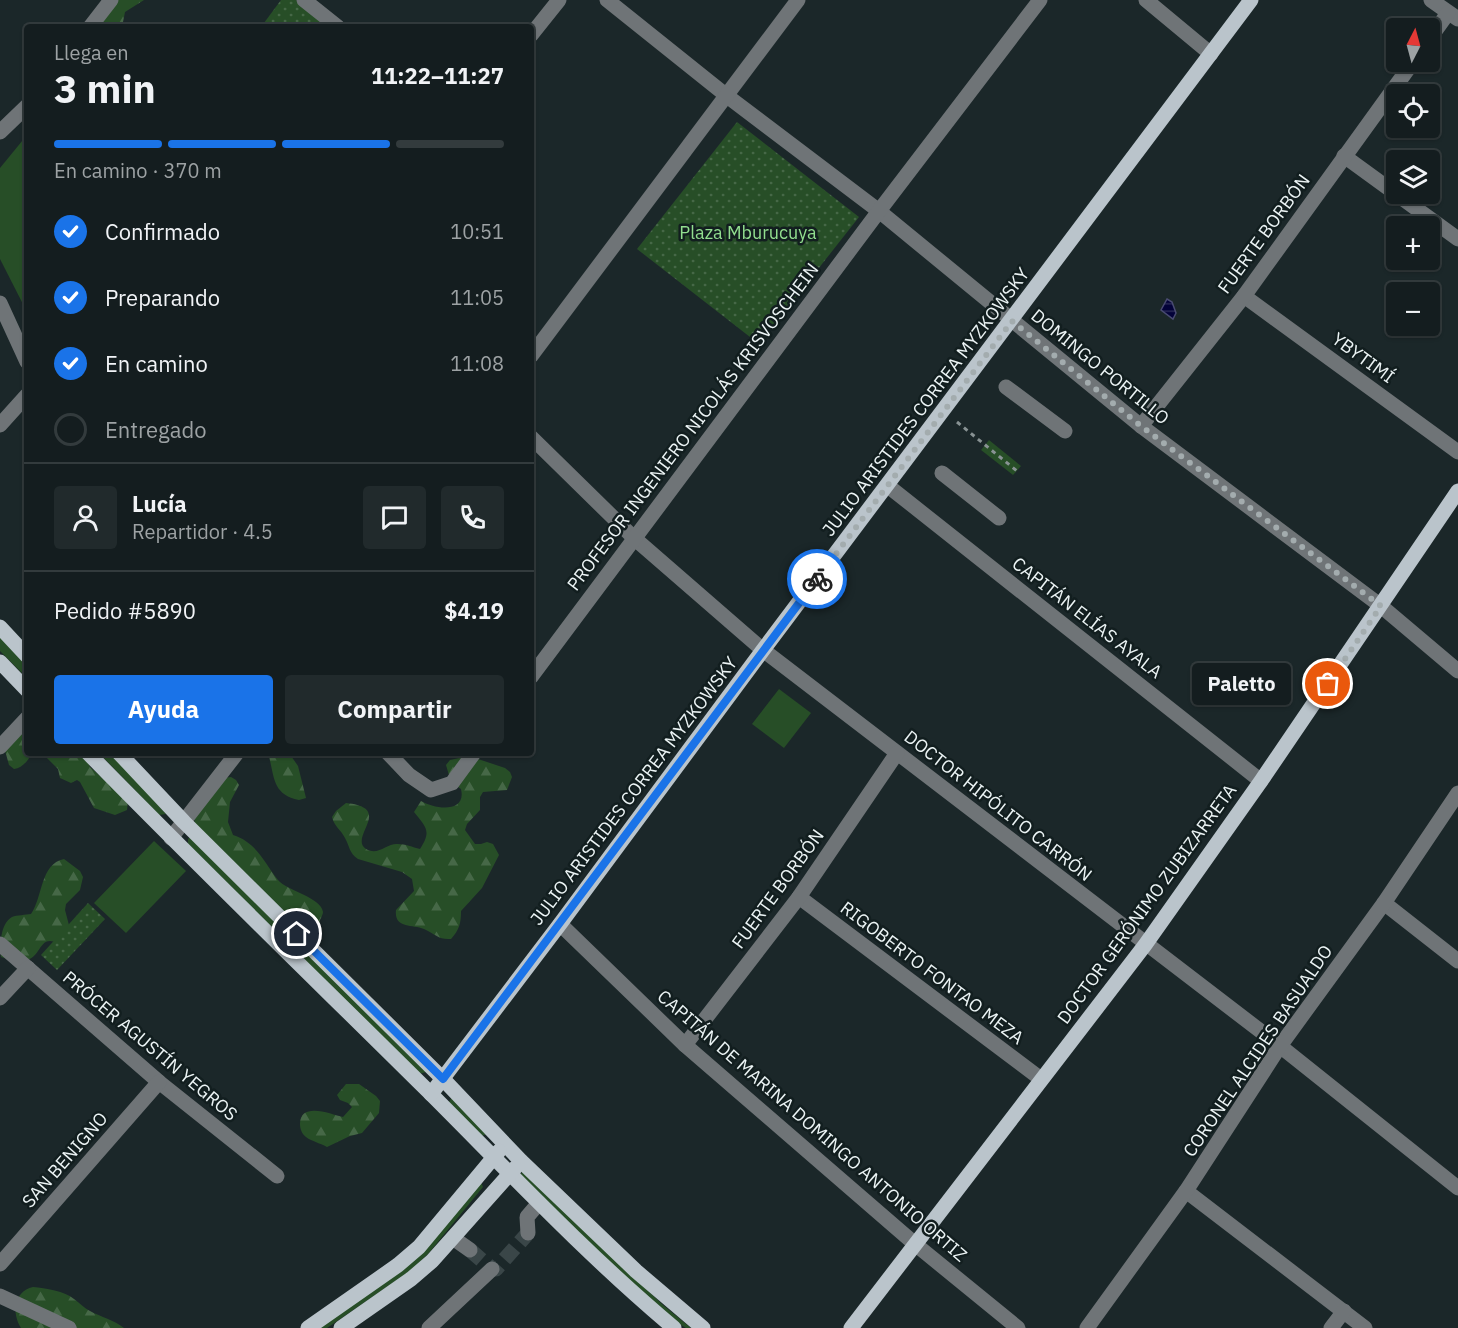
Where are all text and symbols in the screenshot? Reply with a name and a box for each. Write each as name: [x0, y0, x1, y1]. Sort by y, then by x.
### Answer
north arrow: [1386, 18, 1440, 72]
map controls: [1386, 18, 1440, 336]
text: Llega en: [54, 39, 129, 66]
text: 11:22–11:27: [371, 61, 504, 90]
text: 3 min: [54, 63, 156, 114]
button: locate: [1386, 84, 1440, 138]
button: layers: [1386, 150, 1440, 204]
text: En camino · 370 m: [54, 157, 222, 184]
street label: FUERTE BORBÓN: [1213, 169, 1315, 298]
icon: check: [54, 215, 87, 248]
button: +: [1386, 216, 1440, 270]
text: Confirmado: [105, 217, 220, 246]
text: 10:51: [450, 218, 504, 245]
park label: Plaza Mburucuya: [679, 221, 817, 244]
street label: PROFESOR INGENIERO NICOLÁS KRISVOSCHEIN: [562, 258, 823, 595]
street label: JULIO ARISTIDES CORREA MYZKOWSKY: [817, 263, 1034, 541]
icon: check: [54, 281, 87, 314]
button: −: [1386, 282, 1440, 336]
text: Preparando: [105, 283, 220, 312]
text: 11:05: [450, 284, 504, 311]
street label: DOMINGO PORTILLO: [1027, 304, 1174, 429]
street label: YBYTIMÍ: [1327, 327, 1399, 388]
icon: check: [54, 347, 87, 380]
text: En camino: [105, 349, 208, 378]
text: 11:08: [450, 350, 504, 377]
text: Entregado: [105, 415, 206, 444]
button: person: [54, 486, 117, 549]
button: chat: [363, 486, 426, 549]
button: phone: [441, 486, 504, 549]
text: Lucía: [132, 489, 187, 518]
text: Repartidor · 4.5: [132, 518, 273, 545]
courier: [787, 549, 847, 609]
street label: CAPITÁN ELÍAS AYALA: [1008, 552, 1167, 684]
icon: bike: [801, 563, 834, 596]
text: Pedido #5890: [54, 596, 196, 625]
text: $4.19: [444, 596, 504, 625]
street label: JULIO ARISTIDES CORREA MYZKOWSKY: [525, 652, 742, 930]
pin: [1302, 658, 1353, 709]
callout: Paletto: [1193, 663, 1292, 705]
icon: bag: [1311, 667, 1344, 700]
text: Paletto: [1208, 670, 1275, 697]
button: Ayuda: [54, 675, 273, 744]
button: Compartir: [285, 675, 504, 744]
street label: DOCTOR HIPÓLITO CARRÓN: [900, 725, 1097, 886]
street label: DOCTOR GERÓNIMO ZUBIZARRETA: [1052, 779, 1242, 1028]
street label: FUERTE BORBÓN: [727, 824, 829, 953]
street label: RIGOBERTO FONTAO MEZA: [836, 896, 1029, 1049]
pin: [271, 908, 322, 959]
icon: home: [280, 917, 313, 950]
street label: CORONEL ALCIDES BASUALDO: [1178, 940, 1337, 1161]
street label: PRÓCER AGUSTÍN YEGROS: [58, 966, 242, 1126]
street label: CAPITÁN DE MARINA DOMINGO ANTONIO ORTIZ: [653, 985, 972, 1266]
street label: SAN BENIGNO: [17, 1107, 112, 1212]

